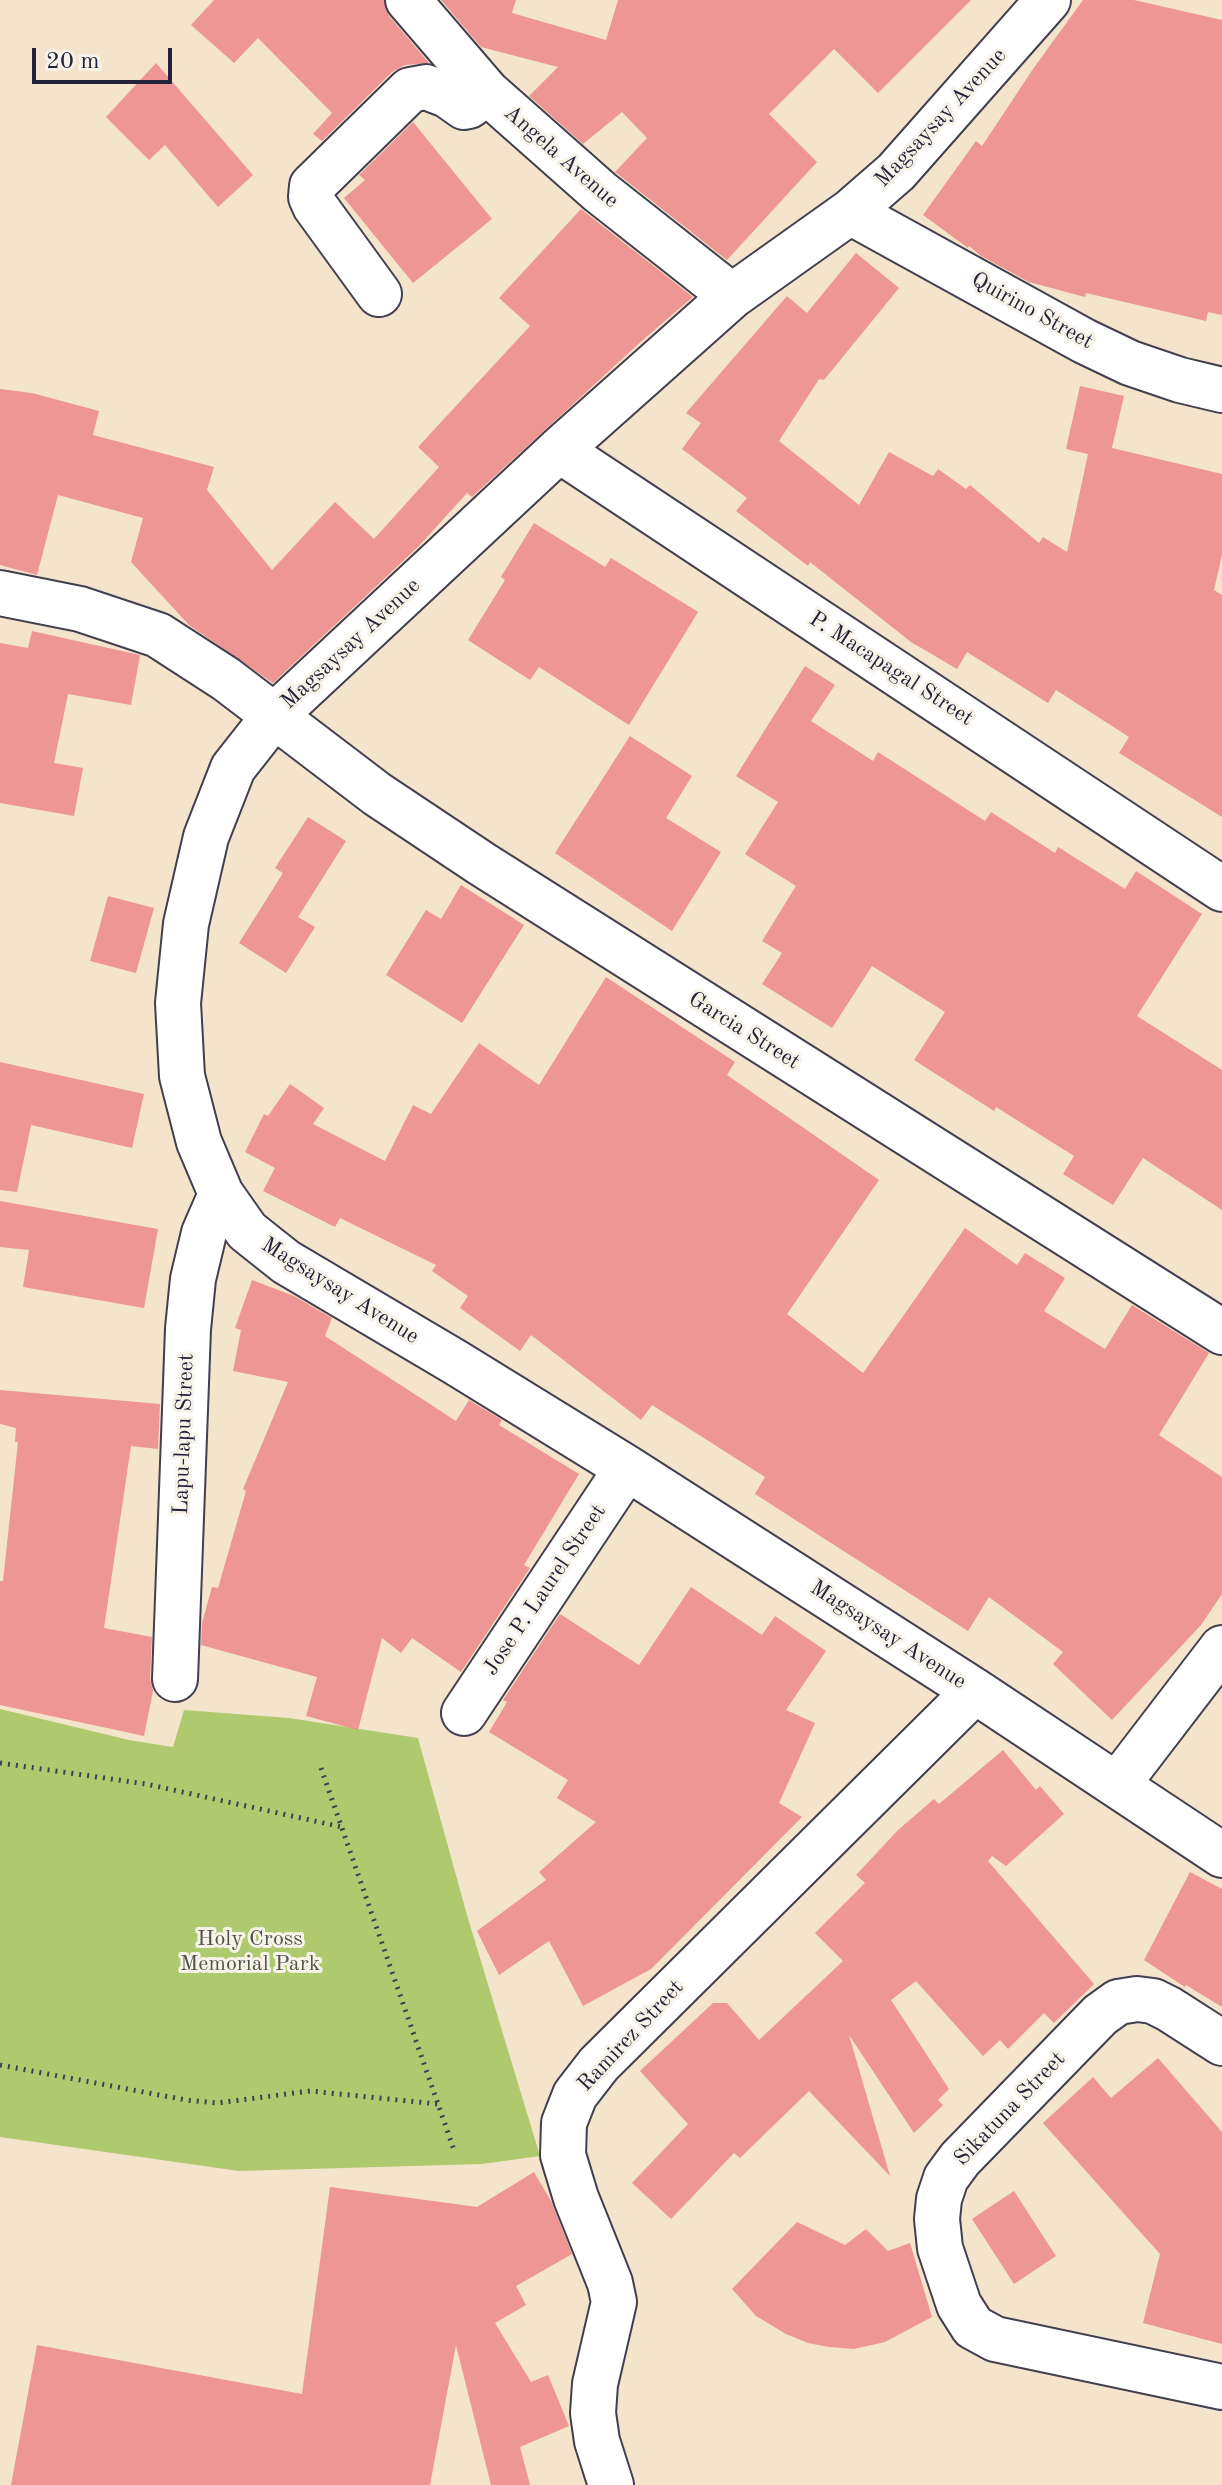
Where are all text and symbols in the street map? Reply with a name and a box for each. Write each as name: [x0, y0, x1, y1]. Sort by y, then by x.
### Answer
scale bar: [36, 32, 176, 82]
street label: Magsaysay Avenue: [870, 43, 1012, 193]
text: 20 m: [46, 50, 100, 74]
street label: Angela Avenue: [498, 100, 624, 214]
street label: Quirino Street: [966, 267, 1098, 355]
street label: Magsaysay Avenue: [276, 573, 426, 715]
street label: P. Macapagal Street: [804, 606, 978, 732]
street label: Garcia Street: [683, 986, 805, 1076]
street label: Magsaysay Avenue: [256, 1232, 424, 1350]
street label: Lapu-lapu Street: [168, 1353, 200, 1515]
street label: Jose P. Laurel Street: [478, 1499, 612, 1681]
street label: Magsaysay Avenue: [805, 1575, 971, 1695]
park label: Holy Cross Memorial Park: [180, 1926, 320, 1978]
street label: Ramirez Street: [572, 1975, 690, 2097]
street label: Sikatuna Street: [949, 2046, 1071, 2172]

